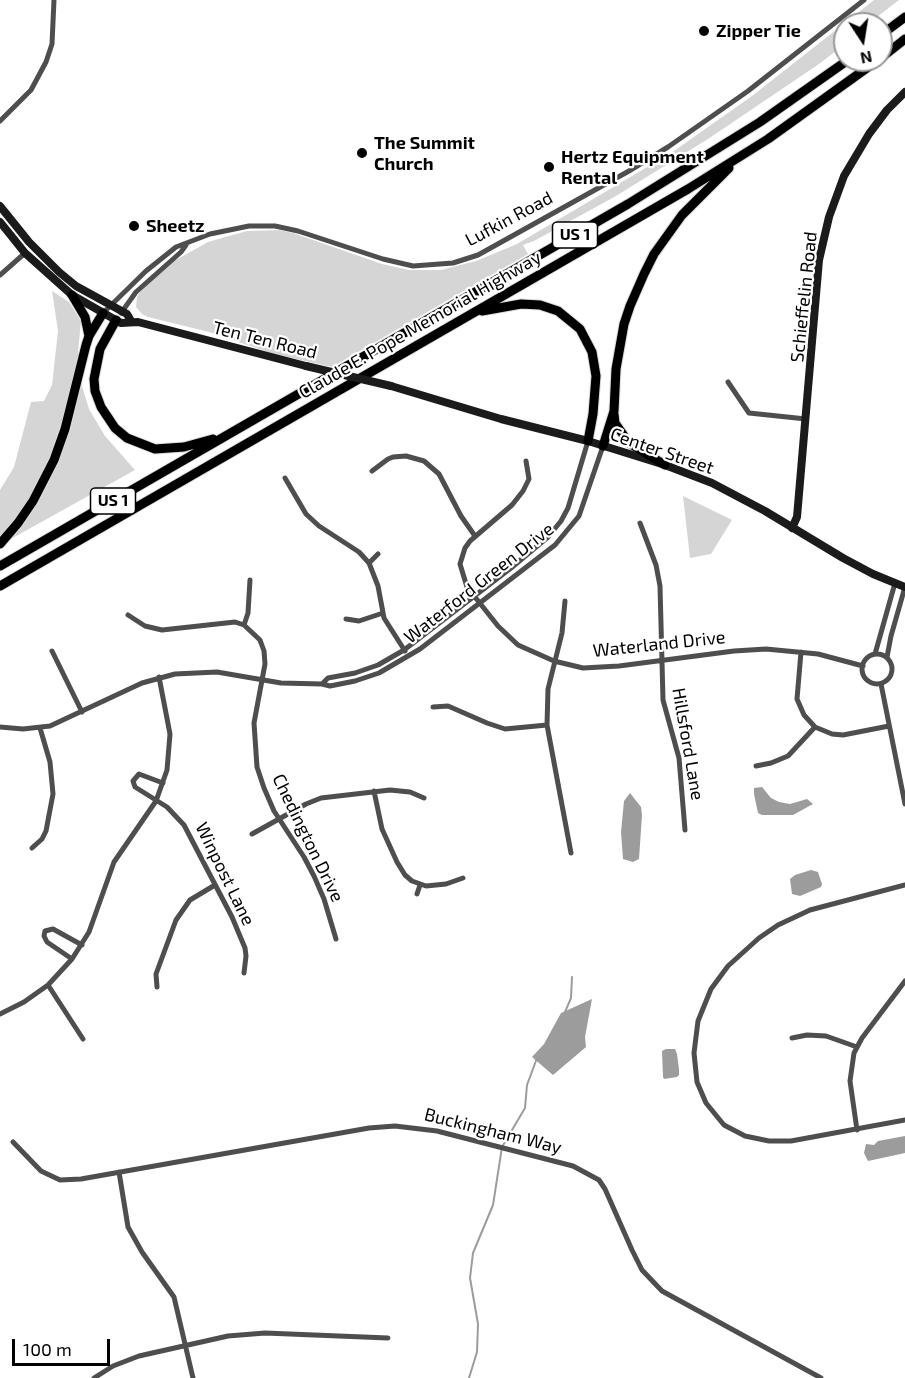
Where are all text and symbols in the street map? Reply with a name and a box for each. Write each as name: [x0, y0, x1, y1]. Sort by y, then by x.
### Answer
north arrow: [833, 12, 893, 72]
place label: Zipper Tie: [716, 20, 801, 42]
marker: Zipper Tie: [697, 24, 711, 38]
text: N: [859, 48, 874, 69]
place label: The Summit Church: [374, 132, 475, 174]
marker: The Summit Church: [355, 146, 369, 160]
place label: Hertz Equipment Rental: [561, 146, 704, 188]
marker: Hertz Equipment Rental: [542, 160, 556, 174]
street label: Lufkin Road: [462, 187, 556, 251]
place label: Sheetz: [146, 215, 205, 237]
marker: Sheetz: [127, 219, 141, 233]
road number: US 1: [552, 222, 598, 248]
street label: Schieffelin Road: [786, 230, 822, 364]
street label: Claude E. Pope Memorial Highway: [295, 247, 545, 403]
street label: Ten Ten Road: [211, 317, 319, 363]
street label: Center Street: [607, 423, 717, 479]
road number: US 1: [90, 488, 136, 514]
street label: Waterford Green Drive: [400, 518, 558, 648]
street label: Waterland Drive: [592, 626, 726, 662]
street label: Hillsford Lane: [667, 686, 709, 802]
street label: Chedington Drive: [268, 770, 348, 906]
street label: Winpost Lane: [191, 819, 259, 929]
street label: Buckingham Way: [422, 1103, 564, 1159]
scale bar: [15, 1327, 112, 1365]
text: 100 m: [23, 1338, 72, 1360]

